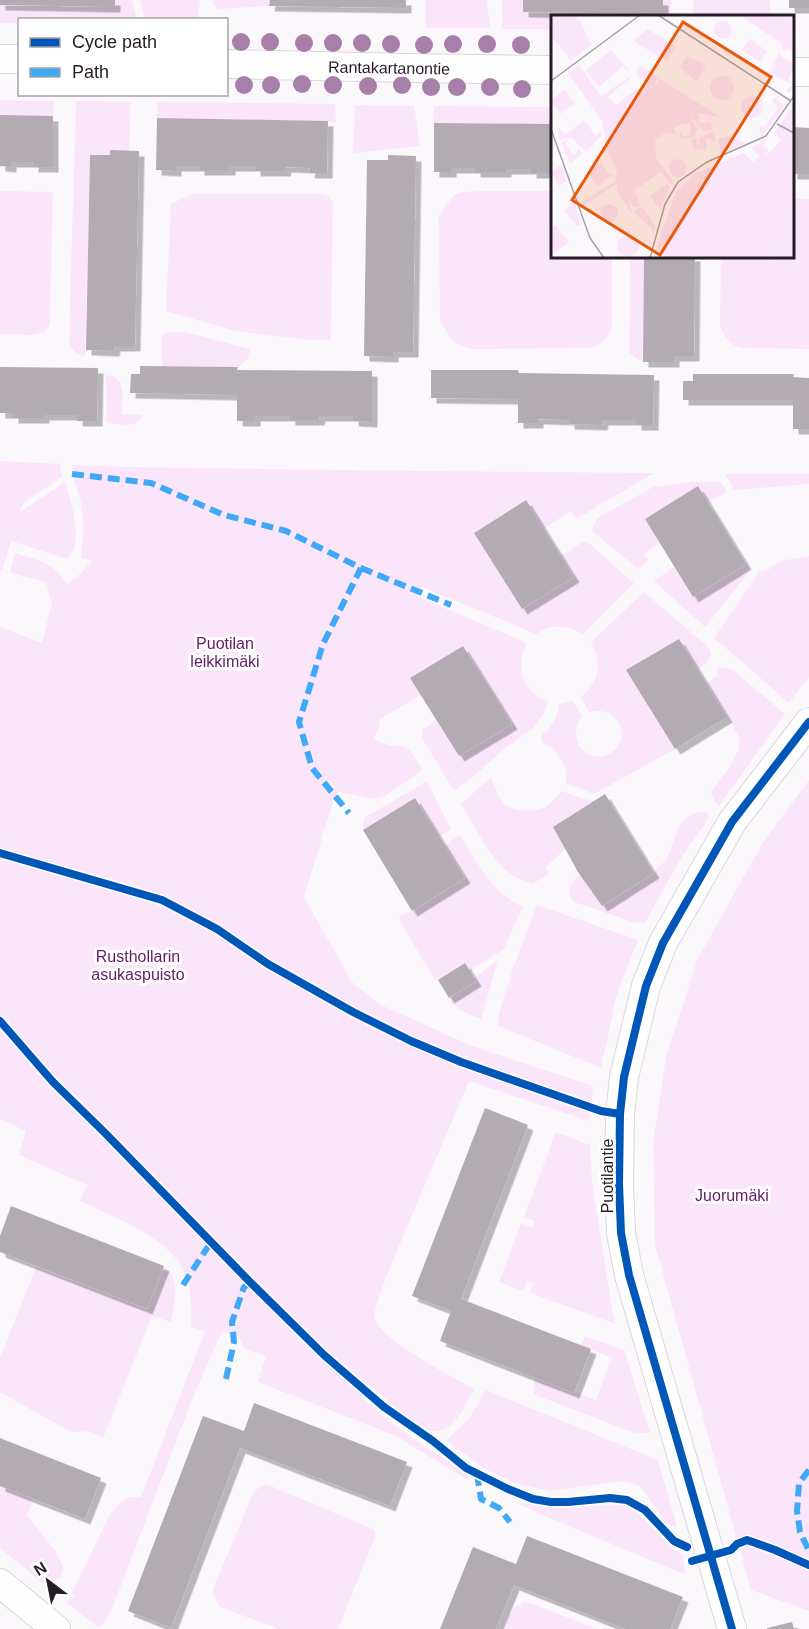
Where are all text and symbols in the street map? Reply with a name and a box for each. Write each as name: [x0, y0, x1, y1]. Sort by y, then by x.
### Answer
inset map: [551, 15, 794, 258]
legend: [18, 18, 228, 96]
text: Cycle path: [72, 32, 157, 52]
street label: Rantakartanontie: [328, 58, 450, 78]
text: Path: [72, 62, 109, 82]
park label: Puotilan leikkimäki: [190, 635, 260, 670]
park label: Rusthollarin asukaspuisto: [91, 948, 185, 983]
street label: Puotilantie: [599, 1139, 616, 1213]
park label: Juorumäki: [695, 1187, 769, 1204]
north arrow: [18, 1551, 78, 1611]
text: N: [31, 1558, 50, 1579]

